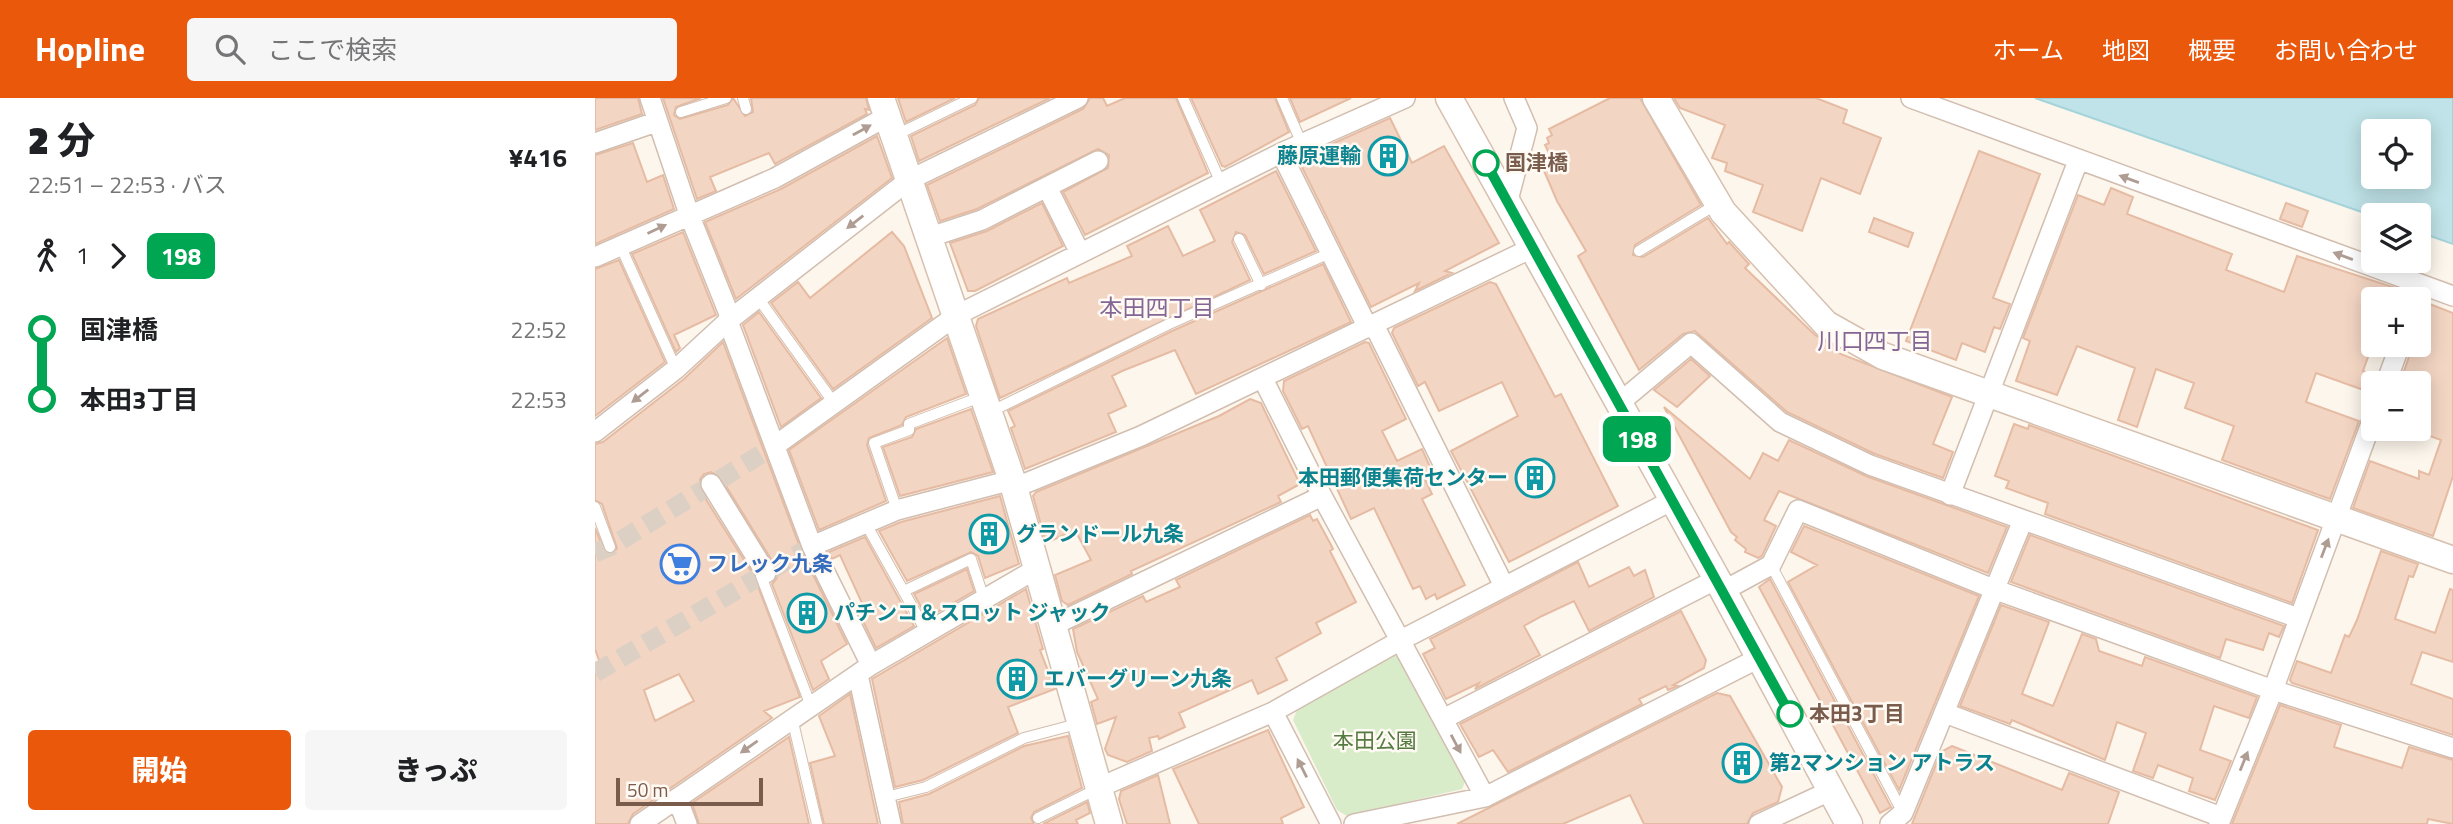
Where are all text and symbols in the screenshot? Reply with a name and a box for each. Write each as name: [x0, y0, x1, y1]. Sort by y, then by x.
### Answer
search box: [187, 18, 677, 81]
text: Hopline: [35, 24, 145, 74]
icon: search: [211, 30, 249, 68]
text: ここで検索: [267, 30, 397, 69]
text: ホーム: [1993, 32, 2064, 68]
text: 地図: [2102, 32, 2150, 68]
text: 概要: [2188, 32, 2236, 68]
text: お問い合わせ: [2274, 32, 2418, 68]
text: 2 分: [28, 111, 95, 169]
map controls: [2361, 119, 2431, 441]
button: locate: [2361, 119, 2431, 189]
one-way arrow: [852, 125, 872, 136]
building icon: 藤原運輸: [1367, 135, 1409, 177]
text: ¥416: [509, 138, 567, 177]
place label: 藤原運輸: [1277, 139, 1361, 171]
place label: 国津橋: [1505, 146, 1568, 178]
marker: 国津橋: [1473, 150, 1499, 176]
text: 22:51 – 22:53 · バス: [28, 167, 227, 202]
one-way arrow: [2118, 173, 2139, 184]
button: layers: [2361, 203, 2431, 273]
one-way arrow: [846, 214, 864, 229]
one-way arrow: [647, 223, 667, 234]
icon: walk: [28, 237, 66, 275]
icon: forward: [99, 237, 137, 275]
text: 1: [76, 238, 89, 273]
text: 198: [161, 238, 201, 274]
one-way arrow: [2332, 250, 2353, 261]
button: +: [2361, 287, 2431, 357]
district label: 本田四丁目: [1100, 290, 1215, 325]
text: 国津橋: [80, 310, 158, 349]
text: 22:52: [510, 312, 567, 347]
district label: 川口四丁目: [1818, 323, 1933, 358]
button: −: [2361, 371, 2431, 441]
text: 本田3丁目: [80, 380, 199, 419]
text: 22:53: [510, 382, 567, 417]
one-way arrow: [632, 389, 650, 404]
line badge: 198: [1597, 416, 1677, 462]
text: 198: [1617, 421, 1657, 457]
building icon: 本田郵便集荷センター: [1514, 457, 1556, 499]
place label: 本田郵便集荷センター: [1298, 461, 1508, 493]
building icon: グランドール九条: [968, 513, 1010, 555]
place label: グランドール九条: [1016, 517, 1184, 549]
one-way arrow: [2320, 538, 2331, 559]
supermarket icon: フレック九条: [659, 543, 701, 585]
place label: フレック九条: [707, 547, 833, 579]
building icon: パチンコ＆スロット ジャック: [786, 592, 828, 634]
place label: パチンコ＆スロット ジャック: [834, 596, 1111, 628]
building icon: エバーグリーン九条: [996, 658, 1038, 700]
place label: エバーグリーン九条: [1044, 662, 1232, 694]
place label: 本田3丁目: [1809, 697, 1905, 729]
marker: 本田3丁目: [1777, 701, 1803, 727]
park label: 本田公園: [1333, 724, 1417, 756]
button: 開始: [28, 730, 291, 810]
button: きっぷ: [305, 730, 567, 810]
one-way arrow: [1451, 734, 1462, 754]
one-way arrow: [740, 740, 758, 754]
building icon: 第2マンション アトラス: [1721, 742, 1763, 784]
place label: 第2マンション アトラス: [1769, 746, 1995, 778]
one-way arrow: [2239, 750, 2250, 771]
one-way arrow: [1296, 758, 1308, 778]
scale bar: [616, 775, 763, 807]
text: 50 m: [627, 775, 668, 804]

